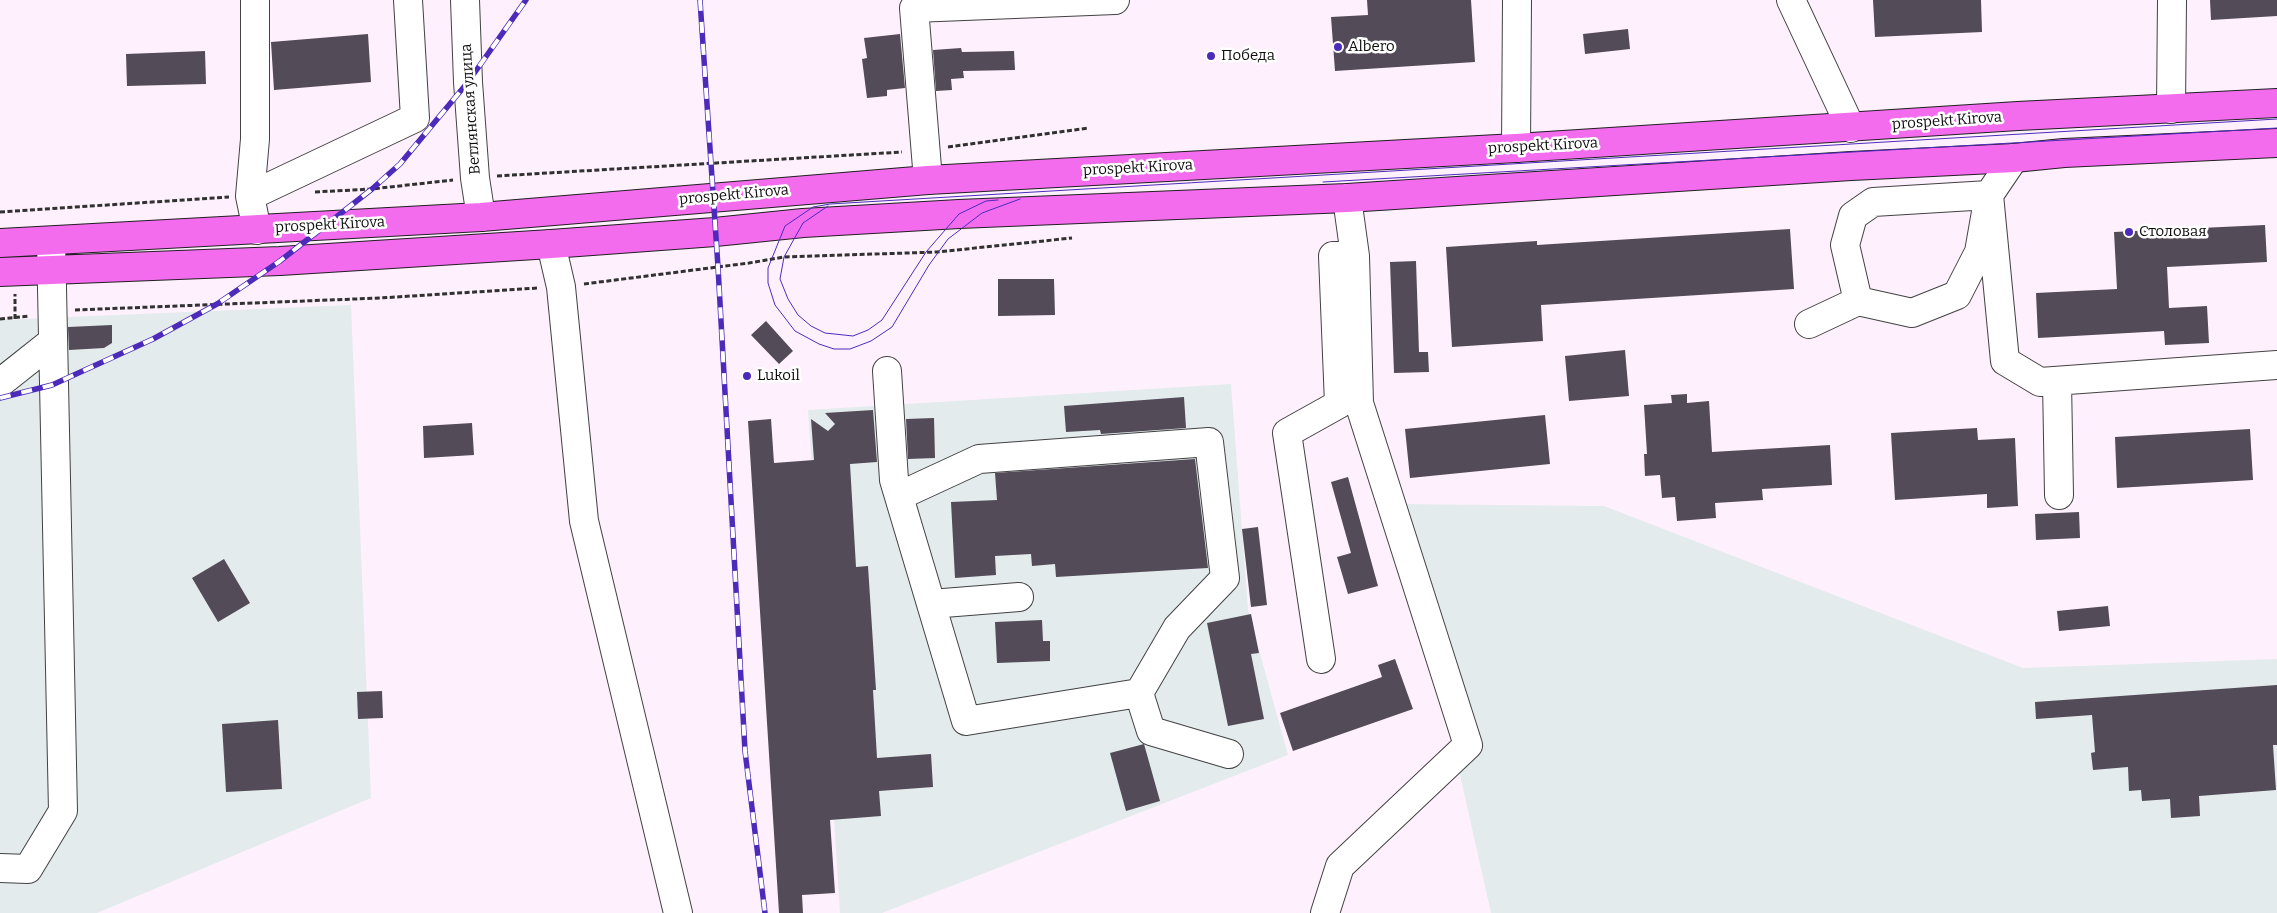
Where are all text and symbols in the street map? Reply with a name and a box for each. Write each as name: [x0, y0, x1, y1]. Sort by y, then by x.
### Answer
place label: Albero: [1348, 38, 1395, 56]
marker: Albero: [1332, 41, 1344, 53]
street label: Ветлянская улица: [457, 43, 485, 175]
place label: Победа: [1221, 47, 1275, 65]
marker: Победа: [1205, 50, 1217, 62]
street label: prospekt Kirova: [1891, 108, 2003, 134]
street label: prospekt Kirova: [1488, 134, 1598, 158]
street label: prospekt Kirova: [1083, 156, 1193, 180]
street label: prospekt Kirova: [678, 181, 790, 209]
street label: prospekt Kirova: [275, 213, 385, 237]
place label: Столовая: [2139, 223, 2207, 241]
marker: Столовая: [2123, 226, 2135, 238]
place label: Lukoil: [757, 367, 800, 385]
marker: Lukoil: [741, 370, 753, 382]

